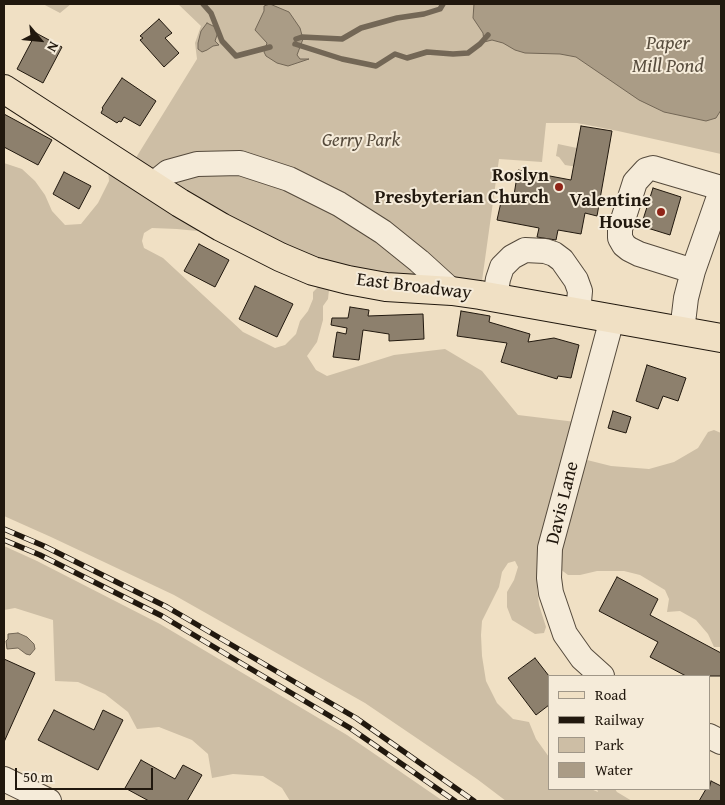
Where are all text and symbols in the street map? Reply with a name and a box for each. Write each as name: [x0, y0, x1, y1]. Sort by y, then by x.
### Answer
north arrow: [15, 15, 65, 65]
water label: Paper Mill Pond: [632, 32, 704, 79]
text: N: [42, 38, 64, 56]
park label: Gerry Park: [322, 130, 400, 152]
place label: Roslyn Presbyterian Church: [375, 165, 549, 209]
marker: Roslyn Presbyterian Church: [553, 181, 565, 193]
place label: Valentine House: [570, 190, 651, 234]
marker: Valentine House: [655, 206, 667, 218]
street label: East Broadway: [355, 269, 473, 305]
street label: Davis Lane: [542, 459, 584, 547]
legend: [548, 675, 710, 790]
text: Road: [595, 684, 626, 705]
text: Railway: [595, 709, 644, 730]
text: Park: [595, 734, 624, 755]
scale bar: [18, 758, 155, 790]
text: Water: [595, 759, 633, 780]
text: 50 m: [23, 766, 53, 787]

